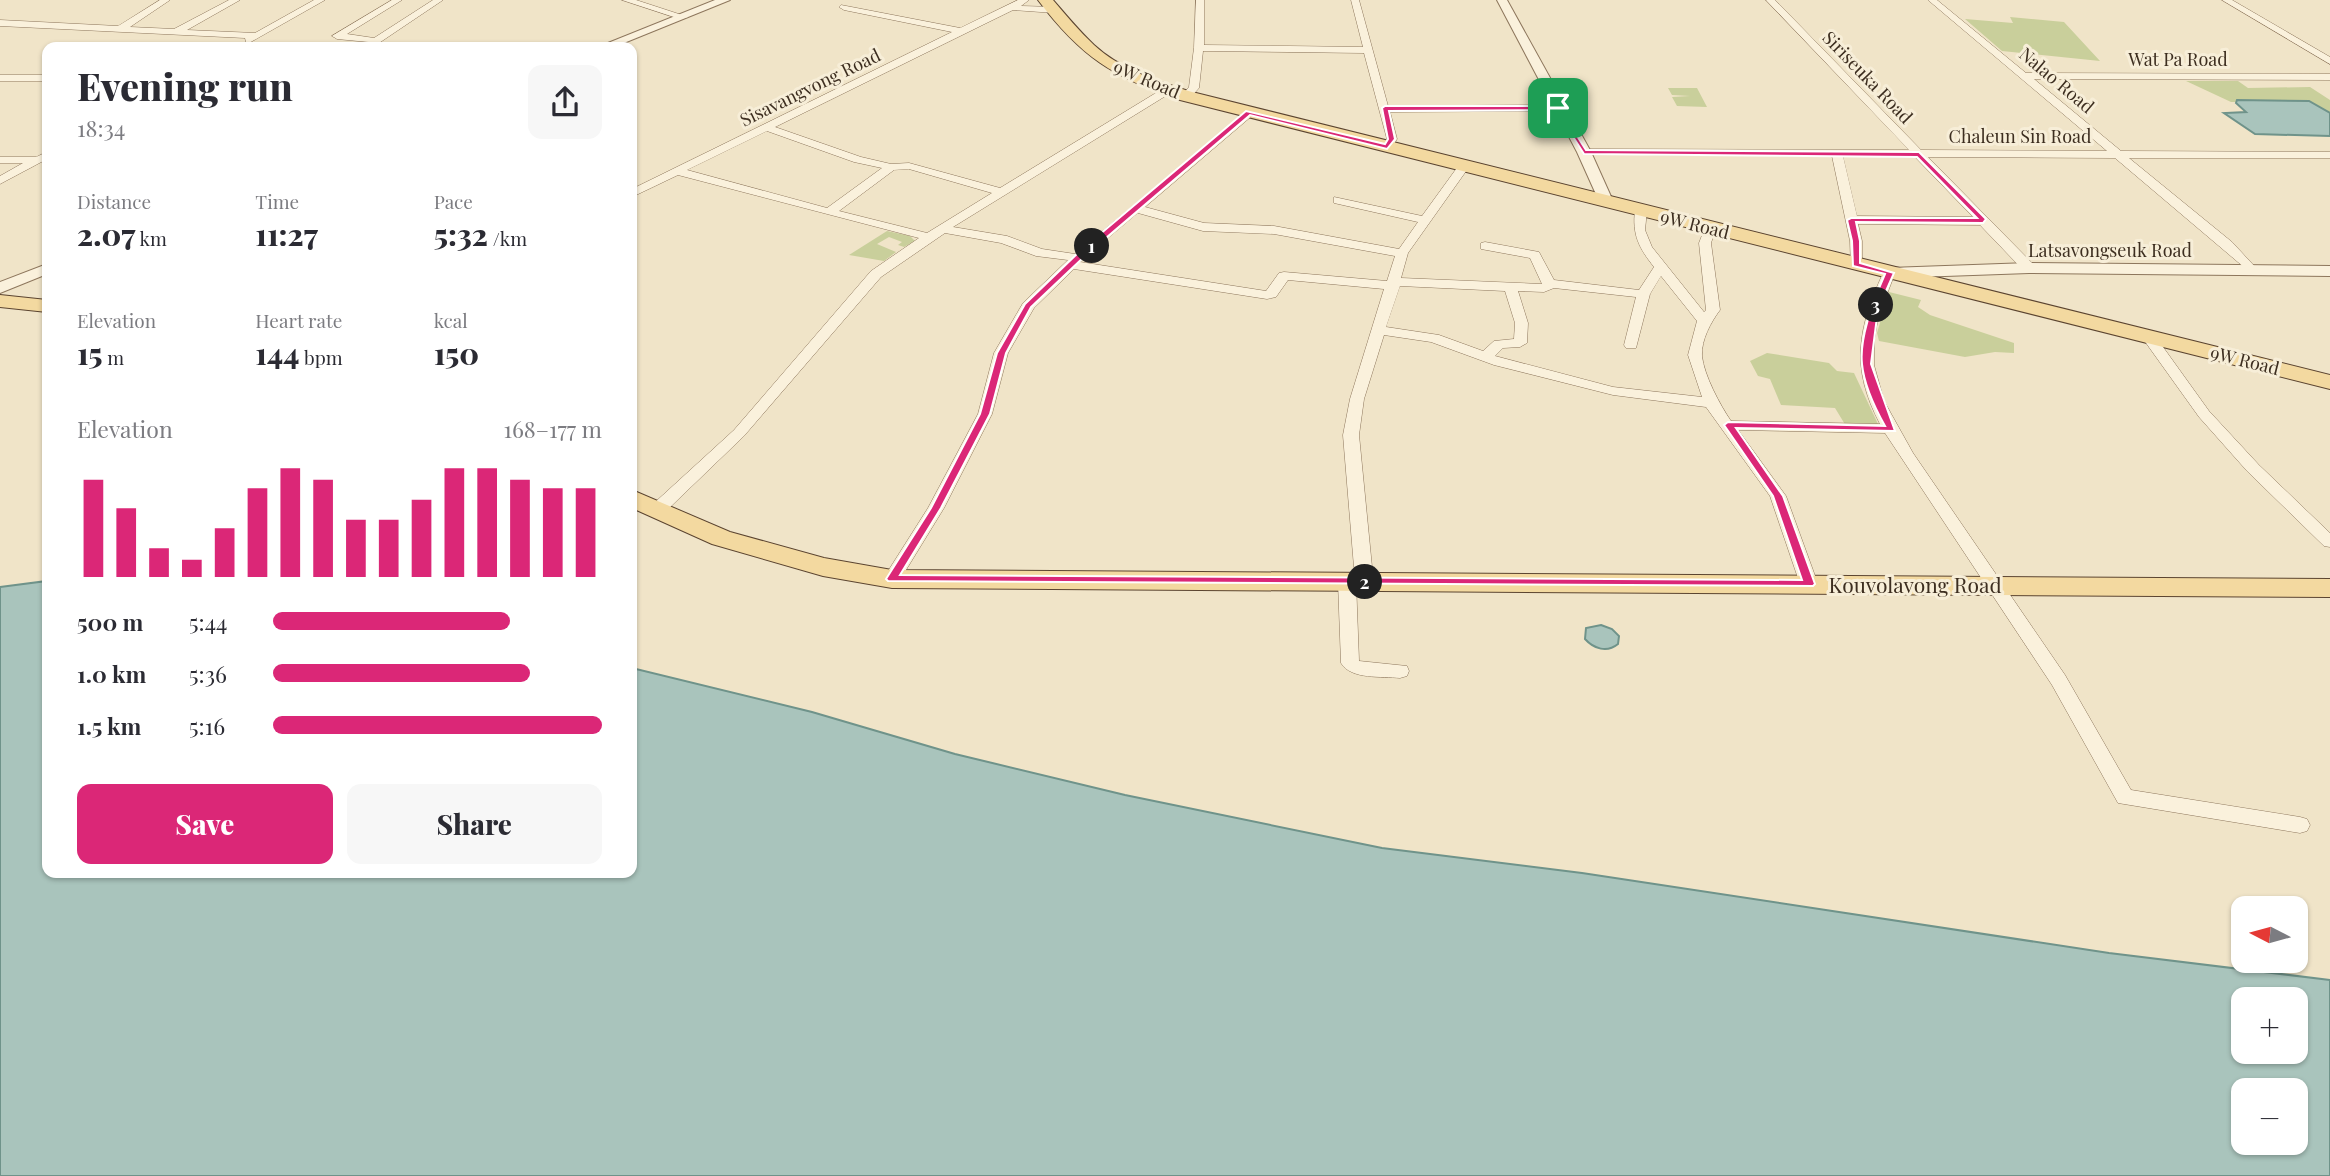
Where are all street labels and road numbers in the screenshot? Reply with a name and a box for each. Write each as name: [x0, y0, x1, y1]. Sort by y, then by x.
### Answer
street label: Siriseuka Road: [1818, 26, 1919, 129]
street label: Sisavangvong Road: [736, 42, 885, 131]
street label: Nalao Road: [2015, 42, 2100, 119]
street label: Wat Pa Road: [2127, 47, 2228, 71]
street label: 9W Road: [1110, 54, 1185, 104]
street label: Chaleun Sin Road: [1949, 124, 2092, 148]
street label: 9W Road: [1658, 204, 1733, 244]
street label: Latsavongseuk Road: [2028, 238, 2193, 262]
street label: 9W Road: [2208, 340, 2283, 380]
street label: Kouvolavong Road: [1828, 570, 2002, 598]

